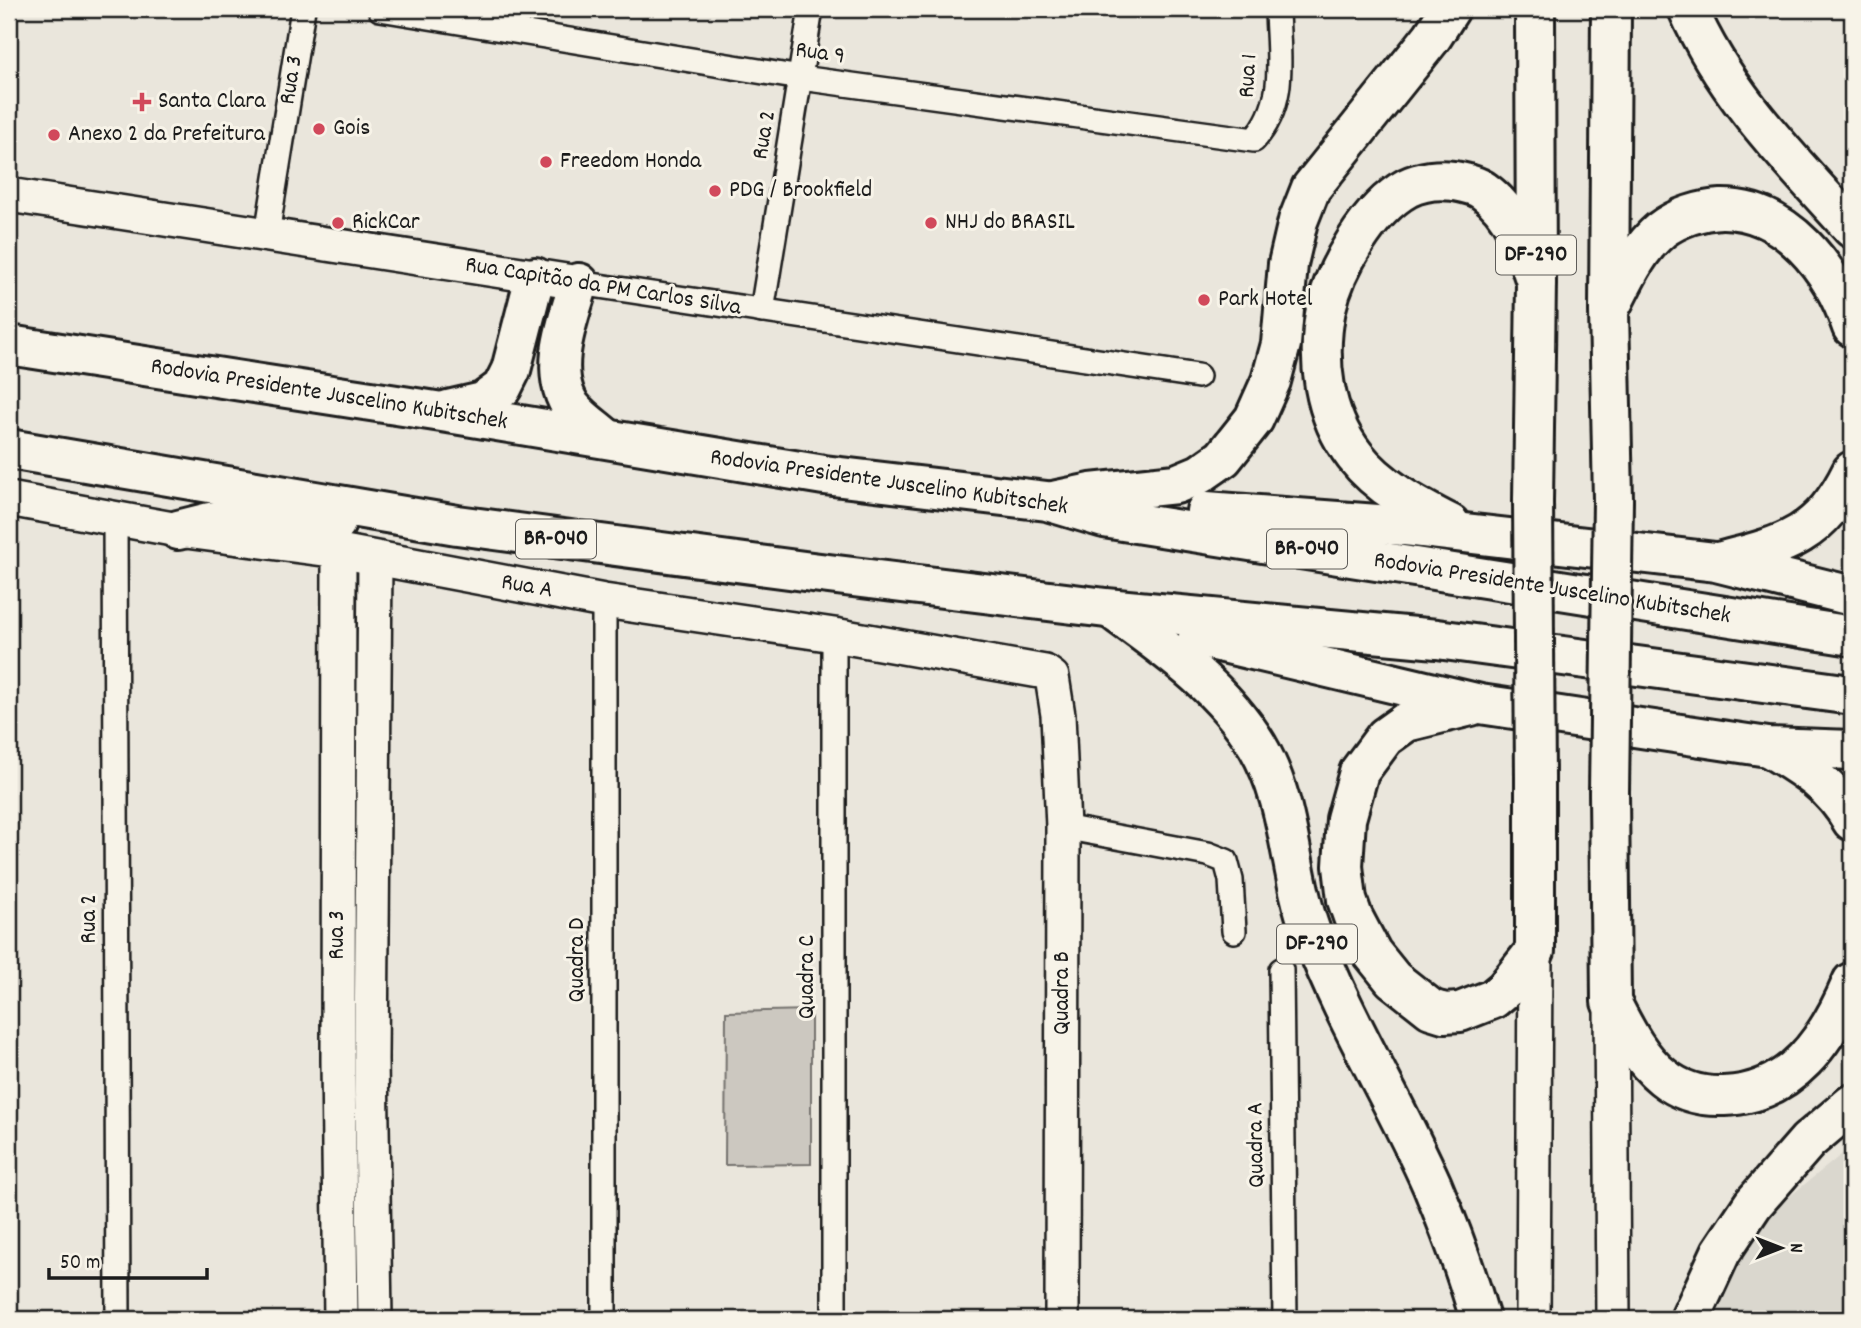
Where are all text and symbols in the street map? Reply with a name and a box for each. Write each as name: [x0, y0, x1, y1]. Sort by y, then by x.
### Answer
street label: Rua 9: [793, 34, 847, 74]
street label: Rua 3: [271, 53, 313, 107]
street label: Rua 1: [1231, 53, 1267, 99]
place label: Santa Clara: [158, 85, 266, 119]
marker: Santa Clara: [132, 92, 152, 112]
street label: Rua 2: [744, 108, 786, 162]
place label: Gois: [333, 112, 370, 146]
place label: Anexo 2 da Prefeitura: [68, 118, 266, 152]
marker: Gois: [311, 121, 327, 137]
marker: Anexo 2 da Prefeitura: [46, 127, 62, 143]
place label: Freedom Honda: [560, 145, 702, 179]
marker: Freedom Honda: [538, 154, 554, 170]
place label: PDG / Brookfield: [729, 174, 872, 208]
marker: PDG / Brookfield: [707, 183, 723, 199]
place label: RickCar: [352, 206, 420, 240]
place label: NHJ do BRASIL: [945, 206, 1075, 240]
marker: RickCar: [330, 215, 346, 231]
marker: NHJ do BRASIL: [923, 215, 939, 231]
road number: DF-290: [1496, 236, 1576, 274]
street label: Rua Capitão da PM Carlos Silva: [463, 248, 744, 326]
place label: Park Hotel: [1218, 283, 1313, 317]
marker: Park Hotel: [1196, 292, 1212, 308]
street label: Rodovia Presidente Juscelino Kubitschek: [148, 350, 510, 440]
street label: Rodovia Presidente Juscelino Kubitschek: [708, 441, 1070, 525]
road number: BR-040: [516, 520, 596, 558]
road number: BR-040: [1267, 530, 1347, 568]
street label: Rodovia Presidente Juscelino Kubitschek: [1371, 544, 1733, 634]
street label: Rua A: [498, 566, 556, 608]
street label: Rua 2: [73, 894, 107, 944]
street label: Rua 3: [321, 910, 355, 960]
street label: Quadra D: [561, 918, 595, 1002]
road number: DF-290: [1277, 925, 1357, 964]
street label: Quadra C: [791, 935, 825, 1019]
street label: Quadra B: [1046, 951, 1080, 1035]
street label: Quadra A: [1239, 1102, 1275, 1188]
north arrow: [1745, 1212, 1815, 1282]
scale bar: [49, 1237, 206, 1281]
text: N: [1781, 1243, 1808, 1253]
text: 50 m: [60, 1249, 100, 1279]

